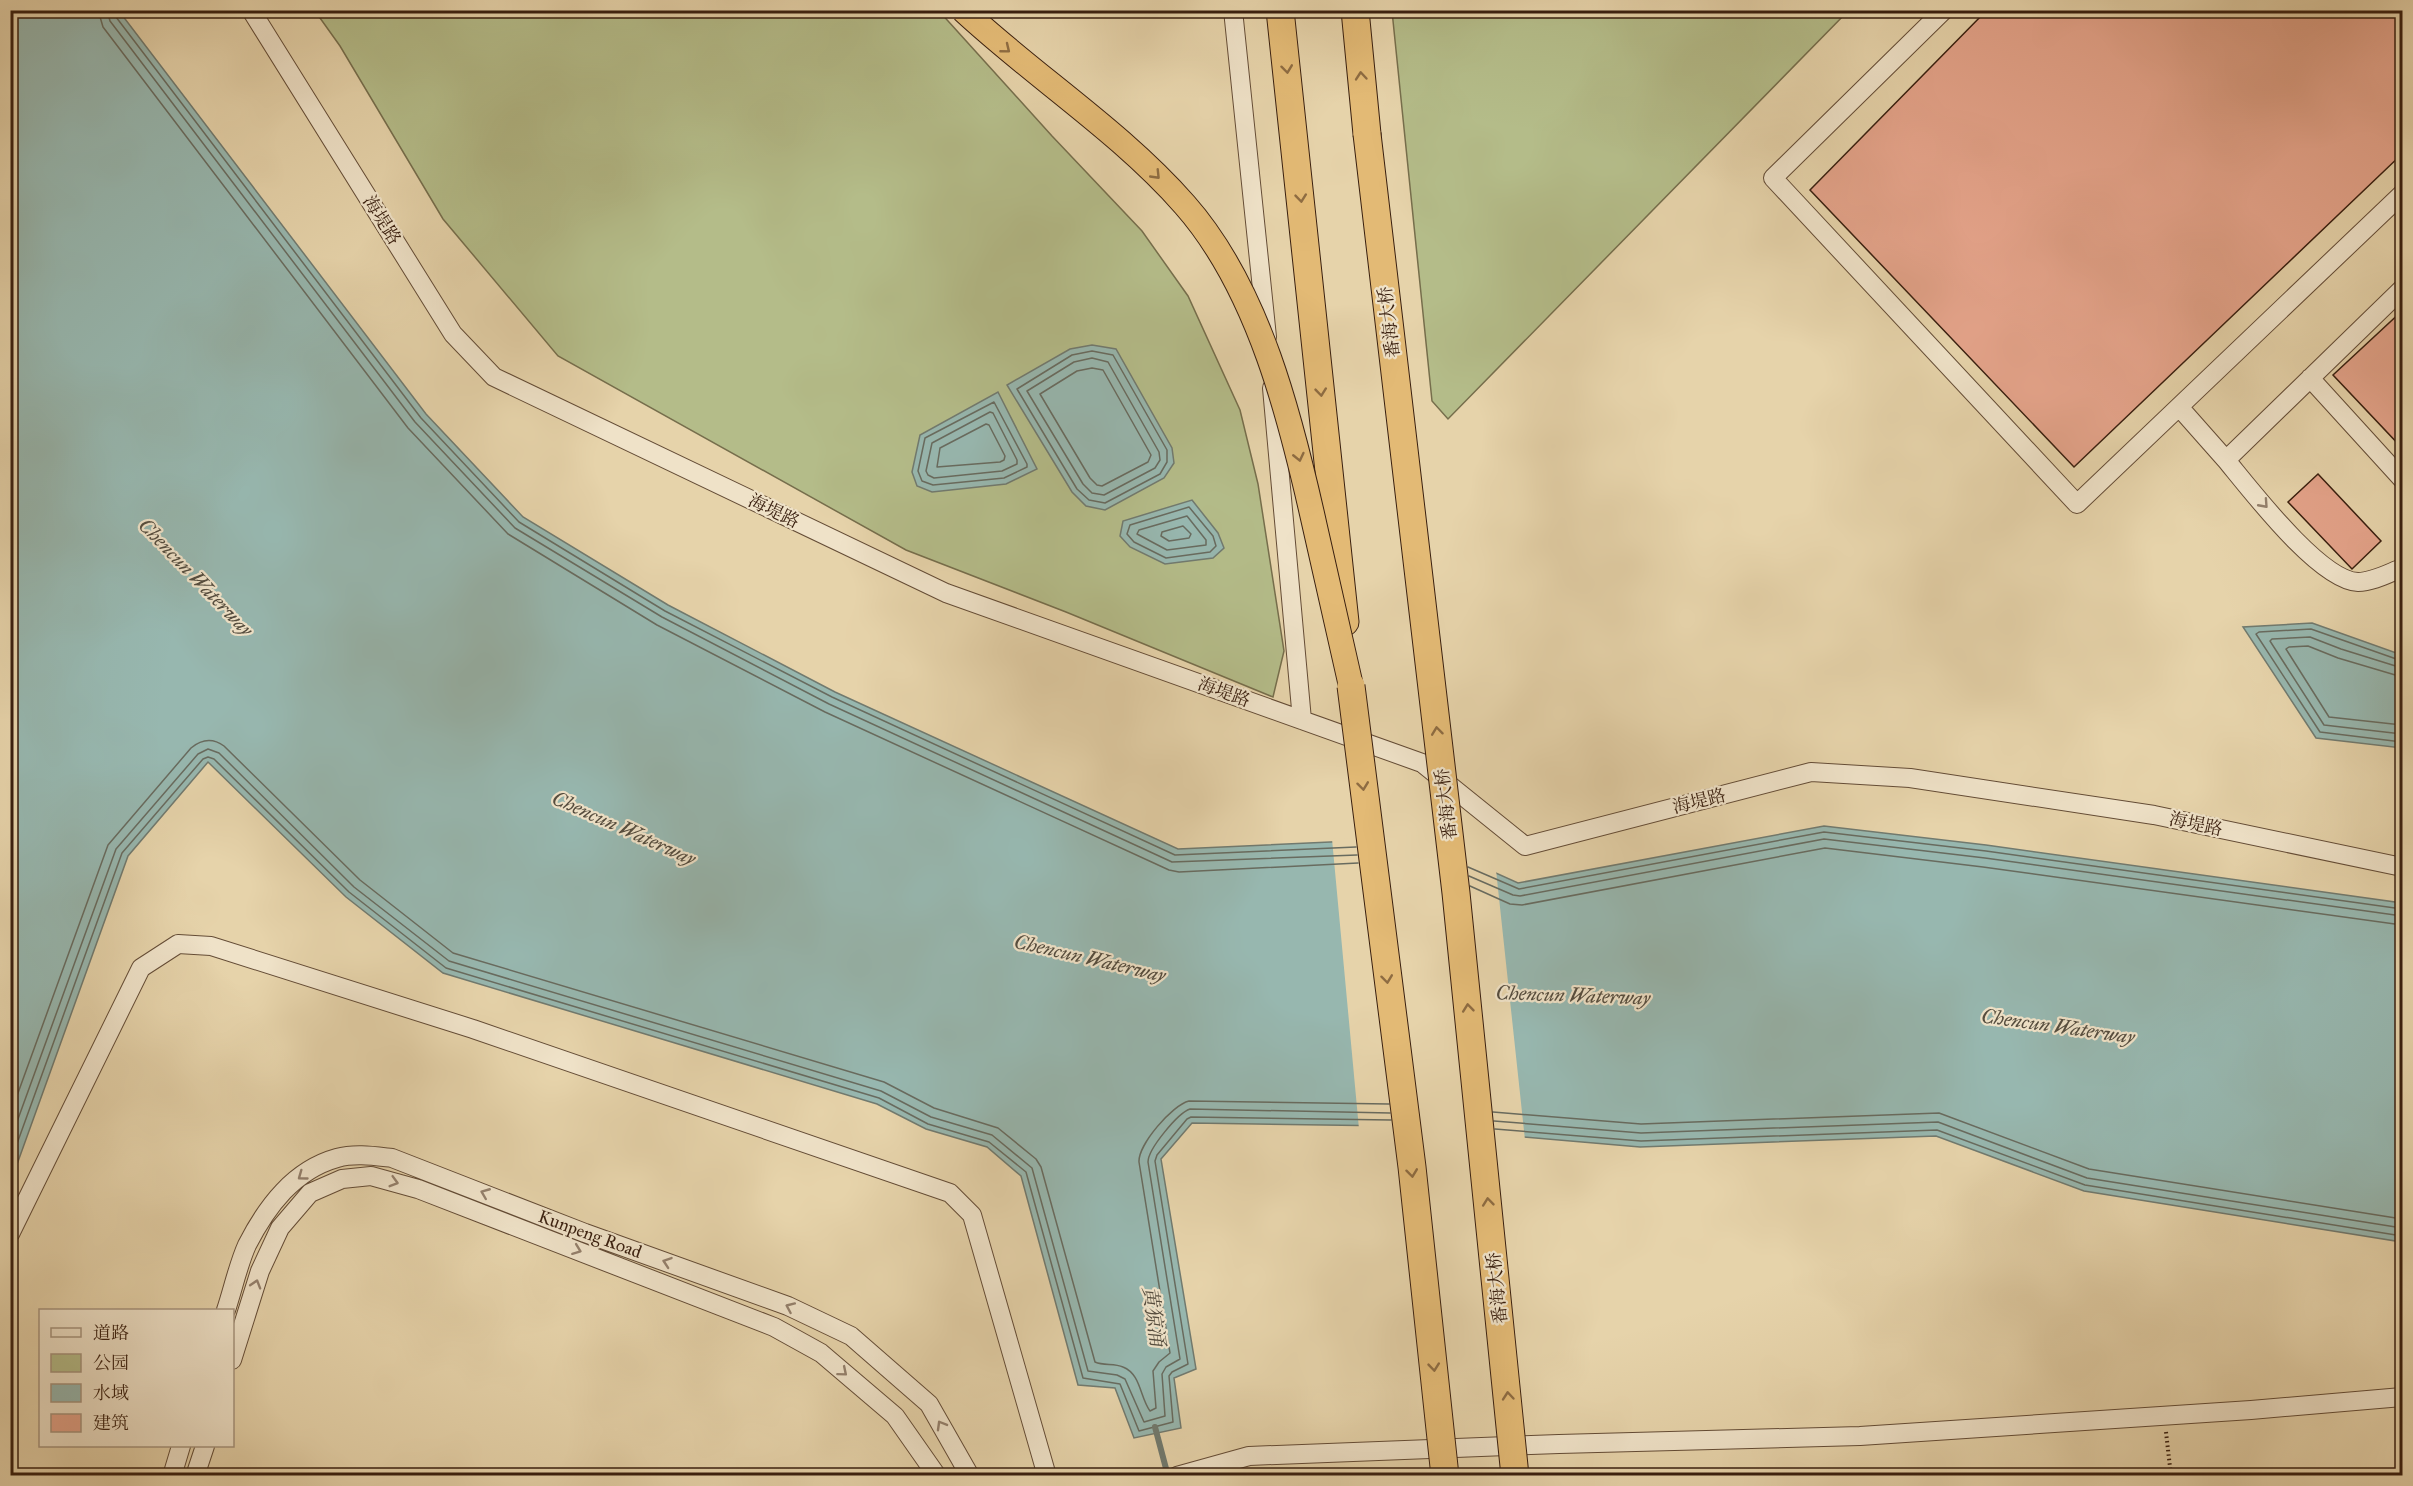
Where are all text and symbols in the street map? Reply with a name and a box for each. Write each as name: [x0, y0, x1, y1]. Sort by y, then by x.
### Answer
one-way arrow: [1000, 42, 1011, 53]
one-way arrow: [1280, 64, 1293, 73]
one-way arrow: [1355, 71, 1368, 80]
one-way arrow: [1148, 167, 1159, 178]
street label: 海堤路: [358, 191, 406, 249]
one-way arrow: [1294, 193, 1307, 203]
street label: 番海大桥: [1374, 285, 1404, 359]
one-way arrow: [1314, 387, 1327, 397]
one-way arrow: [1292, 452, 1305, 462]
street label: 海堤路: [745, 489, 803, 533]
one-way arrow: [2257, 498, 2268, 508]
water label: Chencun Waterway: [134, 513, 259, 642]
street label: 海堤路: [1195, 672, 1253, 712]
one-way arrow: [1432, 726, 1444, 736]
street label: 番海大桥: [1431, 767, 1461, 841]
one-way arrow: [1356, 781, 1369, 791]
street label: 海堤路: [1670, 784, 1728, 818]
water label: Chencun Waterway: [548, 786, 701, 871]
street label: 海堤路: [2167, 808, 2225, 840]
water label: Chencun Waterway: [1012, 929, 1170, 987]
one-way arrow: [1381, 975, 1393, 984]
water label: Chencun Waterway: [1495, 980, 1652, 1010]
water label: Chencun Waterway: [1980, 1003, 2138, 1049]
one-way arrow: [1462, 1004, 1475, 1013]
one-way arrow: [297, 1168, 308, 1179]
one-way arrow: [1405, 1168, 1418, 1177]
one-way arrow: [388, 1175, 399, 1187]
one-way arrow: [480, 1188, 491, 1200]
one-way arrow: [1483, 1198, 1495, 1207]
street label: Kunpeng Road: [535, 1205, 645, 1264]
one-way arrow: [571, 1243, 582, 1255]
street label: 番海大桥: [1482, 1251, 1512, 1325]
one-way arrow: [663, 1257, 673, 1270]
one-way arrow: [249, 1279, 262, 1290]
water label: 黄猄涌: [1138, 1285, 1170, 1349]
one-way arrow: [785, 1302, 796, 1314]
legend: [39, 1309, 234, 1447]
text: 道路: [93, 1322, 129, 1344]
text: 公园: [93, 1352, 129, 1374]
one-way arrow: [1427, 1362, 1440, 1371]
one-way arrow: [836, 1364, 847, 1375]
text: 水域: [93, 1382, 129, 1404]
one-way arrow: [1502, 1392, 1515, 1401]
text: 建筑: [93, 1412, 129, 1434]
one-way arrow: [936, 1421, 948, 1431]

